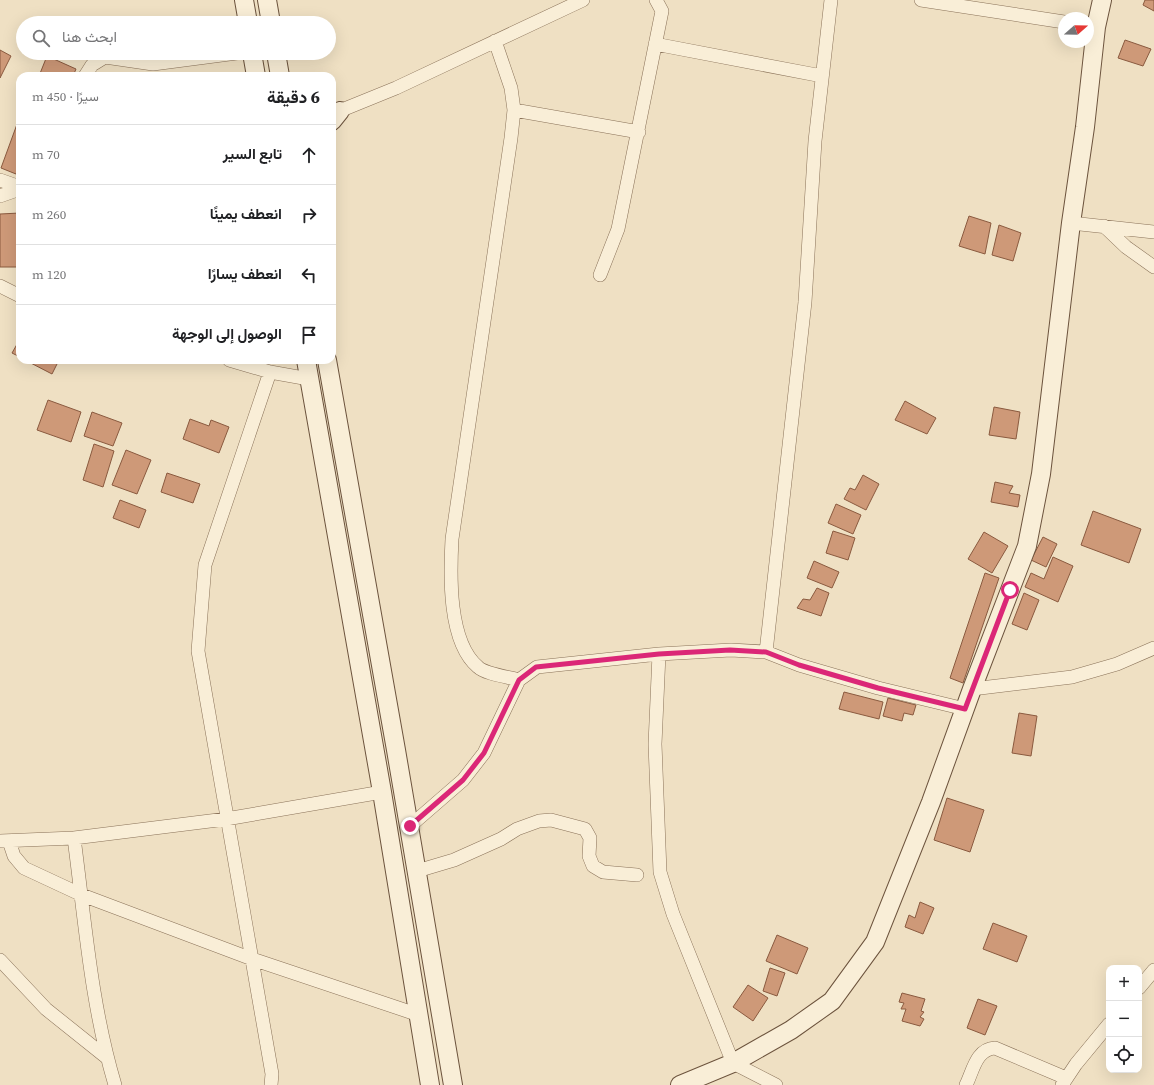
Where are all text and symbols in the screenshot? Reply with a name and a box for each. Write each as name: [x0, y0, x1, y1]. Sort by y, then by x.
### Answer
north arrow: [1058, 12, 1094, 48]
search box: [16, 16, 336, 60]
text: ابحث هنا: [62, 26, 117, 47]
icon: search: [30, 27, 52, 49]
text: 6 دقيقة: [267, 85, 320, 109]
text: سيرًا · 450 m: [32, 88, 99, 105]
text: تابع السير: [223, 143, 282, 164]
icon: ahead: [298, 144, 320, 166]
text: 70 m: [32, 146, 60, 163]
text: انعطف يمينًا: [210, 203, 282, 224]
icon: right: [298, 204, 320, 226]
text: 260 m: [32, 206, 66, 223]
text: انعطف يسارًا: [208, 263, 282, 284]
icon: left: [298, 264, 320, 286]
text: 120 m: [32, 266, 66, 283]
text: الوصول إلى الوجهة: [172, 323, 282, 344]
icon: arrive: [298, 324, 320, 346]
route start: [1001, 581, 1019, 599]
route end: [401, 817, 419, 835]
map controls: [1106, 965, 1142, 1073]
button: +: [1106, 965, 1142, 1001]
button: −: [1106, 1001, 1142, 1037]
button: locate: [1106, 1037, 1142, 1073]

